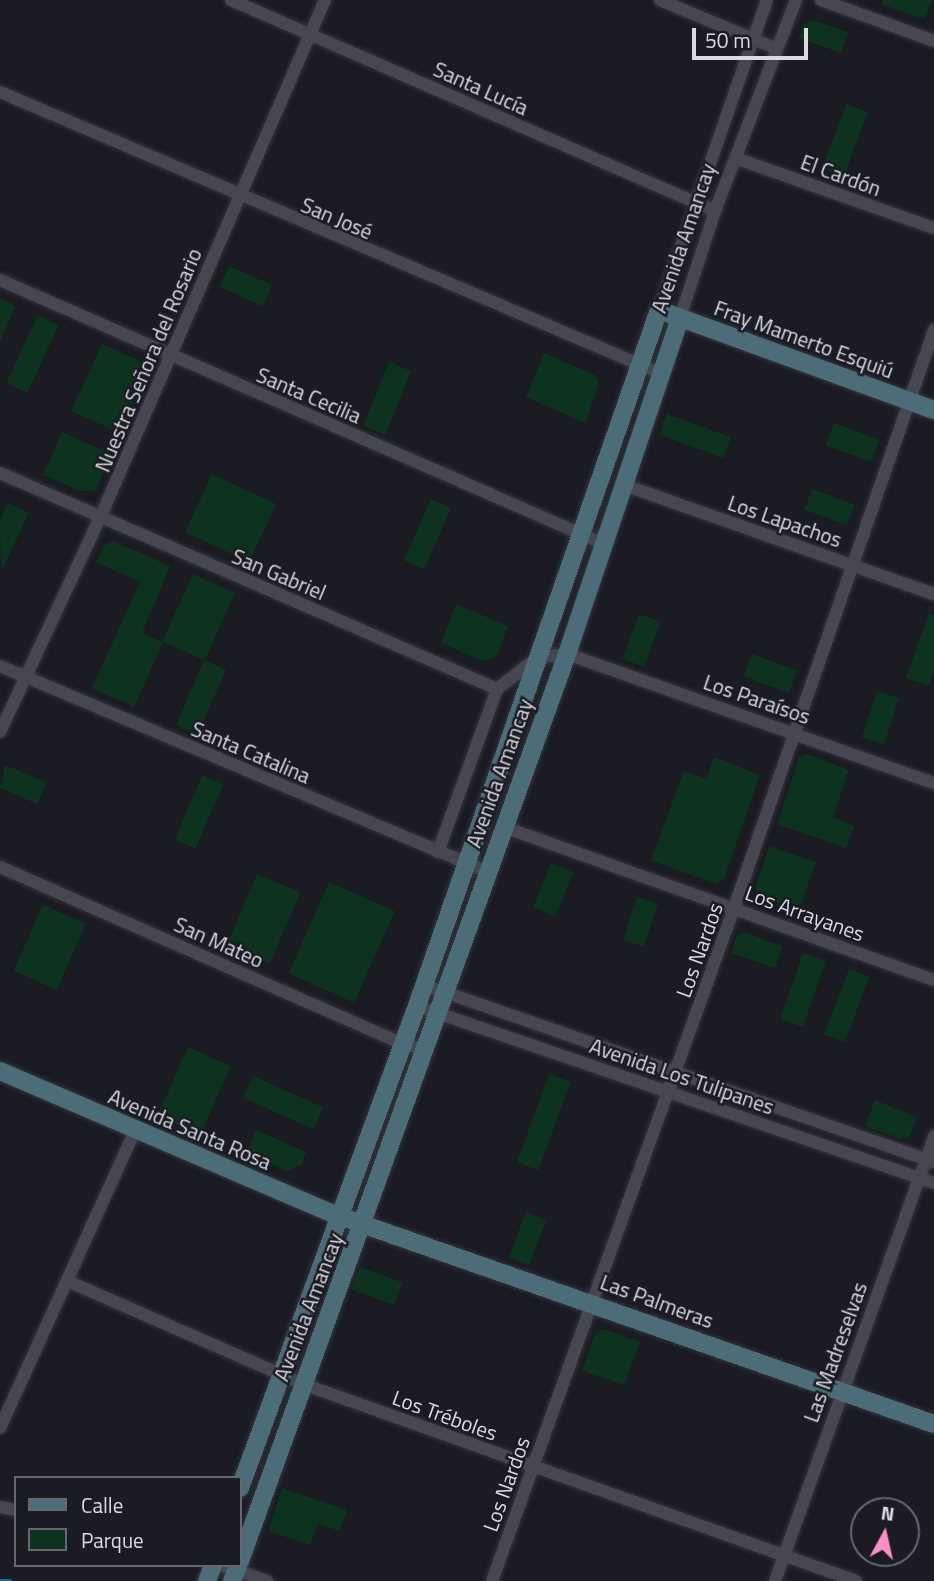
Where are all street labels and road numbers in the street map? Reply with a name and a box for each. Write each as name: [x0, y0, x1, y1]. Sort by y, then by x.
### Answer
street label: Santa Lucía: [430, 56, 532, 120]
street label: El Cardón: [797, 149, 885, 201]
street label: Avenida Amancay: [646, 160, 720, 316]
street label: San José: [297, 192, 377, 244]
street label: Nuestra Señora del Rosario: [89, 244, 207, 476]
street label: Fray Mamerto Esquiú: [711, 295, 897, 383]
street label: Santa Cecilia: [253, 362, 365, 428]
street label: Los Lapachos: [725, 490, 845, 552]
street label: San Gabriel: [228, 543, 330, 605]
street label: Los Paraísos: [700, 669, 814, 729]
street label: Avenida Amancay: [460, 695, 538, 851]
street label: Santa Catalina: [188, 716, 314, 788]
street label: Los Arrayanes: [742, 880, 868, 946]
street label: Los Nardos: [670, 899, 728, 1001]
street label: San Mateo: [170, 911, 268, 973]
street label: Avenida Los Tulipanes: [587, 1033, 777, 1119]
street label: Avenida Santa Rosa: [105, 1083, 275, 1175]
street label: Avenida Amancay: [268, 1229, 348, 1385]
street label: Las Palmeras: [597, 1269, 717, 1333]
street label: Las Madreselvas: [798, 1278, 872, 1426]
street label: Los Tréboles: [389, 1384, 501, 1446]
street label: Los Nardos: [477, 1433, 535, 1535]

